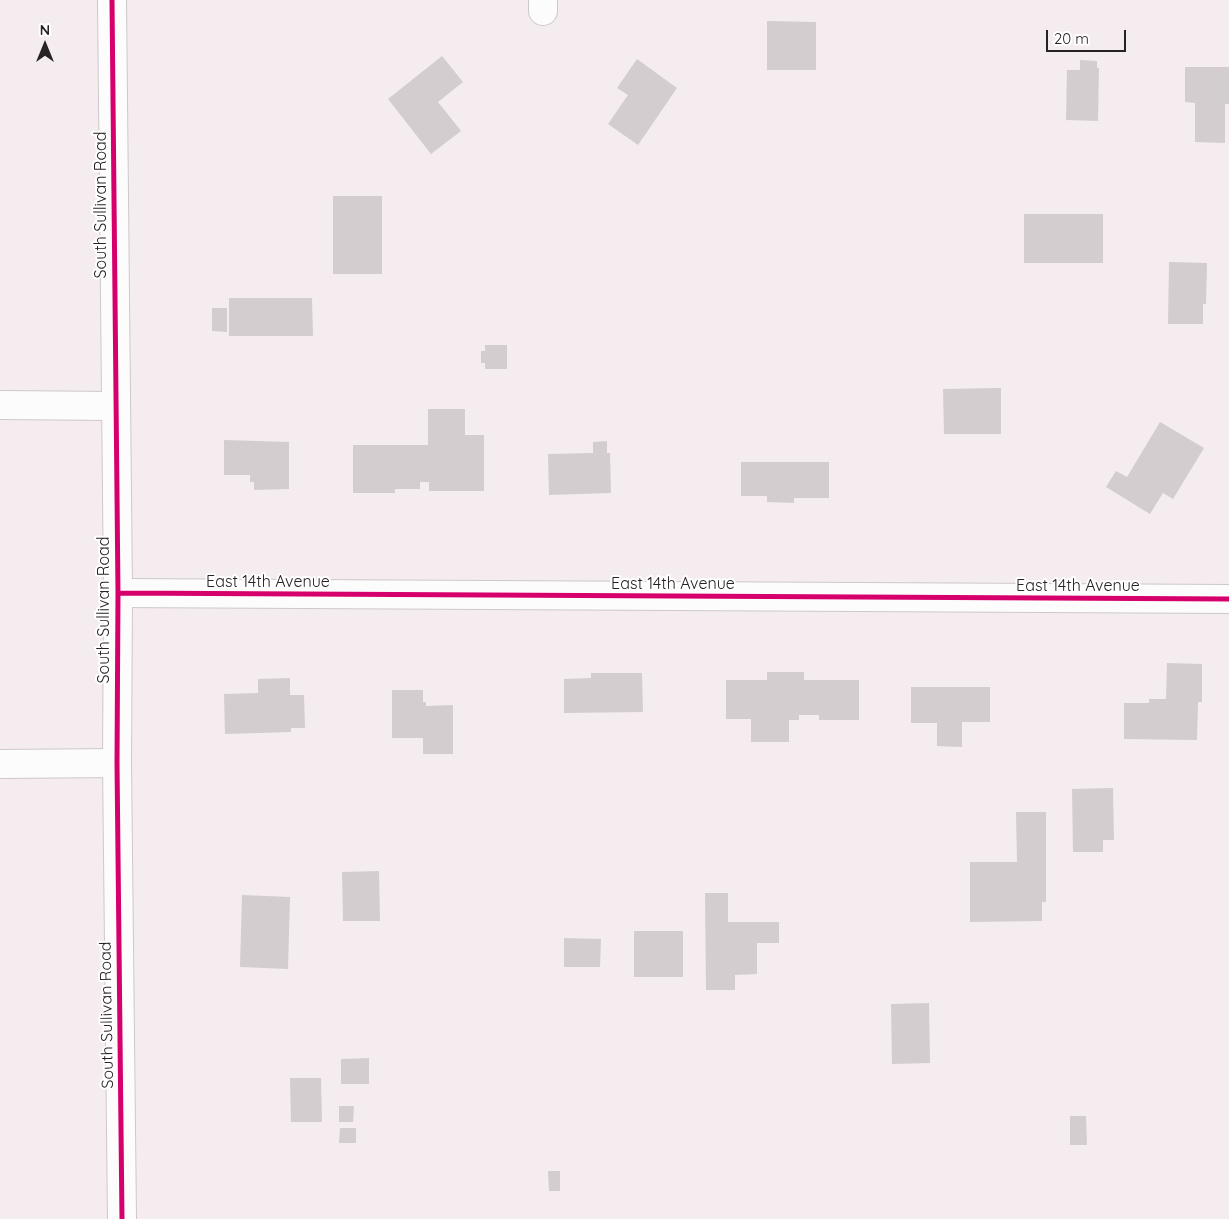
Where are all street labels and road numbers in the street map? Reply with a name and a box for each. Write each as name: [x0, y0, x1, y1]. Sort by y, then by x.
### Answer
street label: South Sullivan Road: [91, 132, 111, 278]
street label: South Sullivan Road: [94, 537, 114, 683]
street label: East 14th Avenue: [206, 572, 330, 592]
street label: East 14th Avenue: [611, 574, 735, 594]
street label: East 14th Avenue: [1016, 576, 1140, 596]
street label: South Sullivan Road: [96, 941, 118, 1089]

